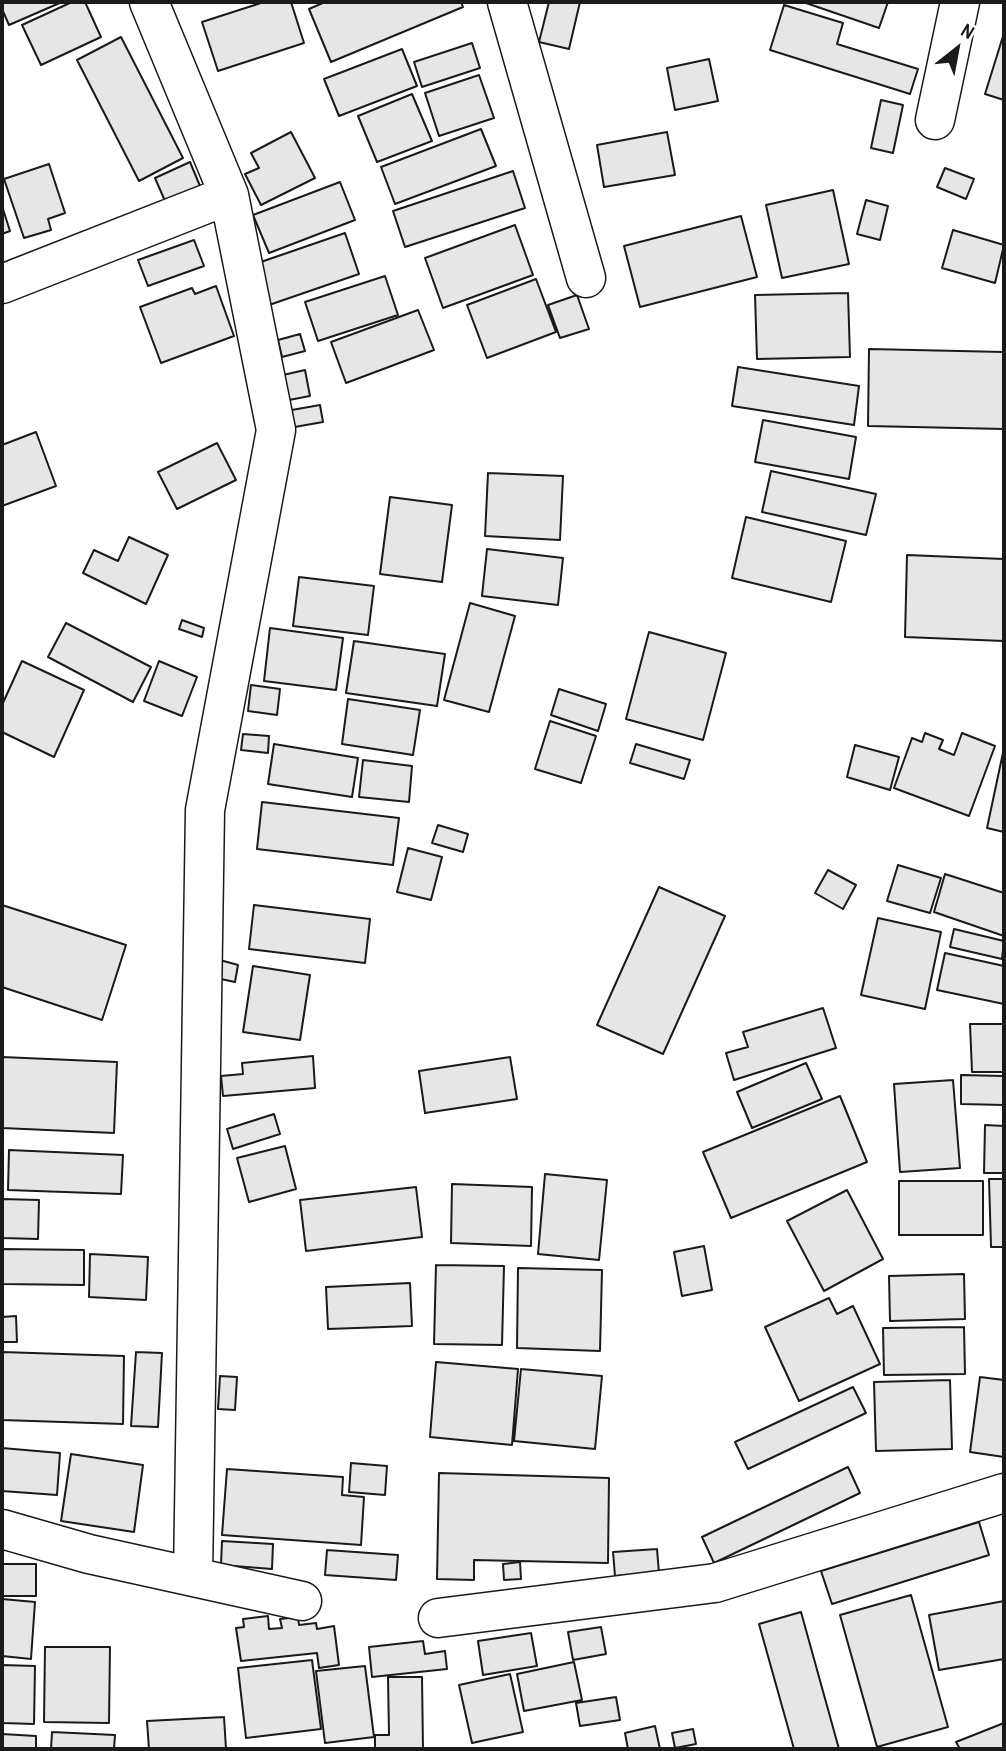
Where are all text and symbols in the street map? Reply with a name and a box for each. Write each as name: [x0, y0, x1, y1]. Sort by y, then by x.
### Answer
north arrow: [922, 14, 992, 84]
text: N: [956, 17, 979, 45]

